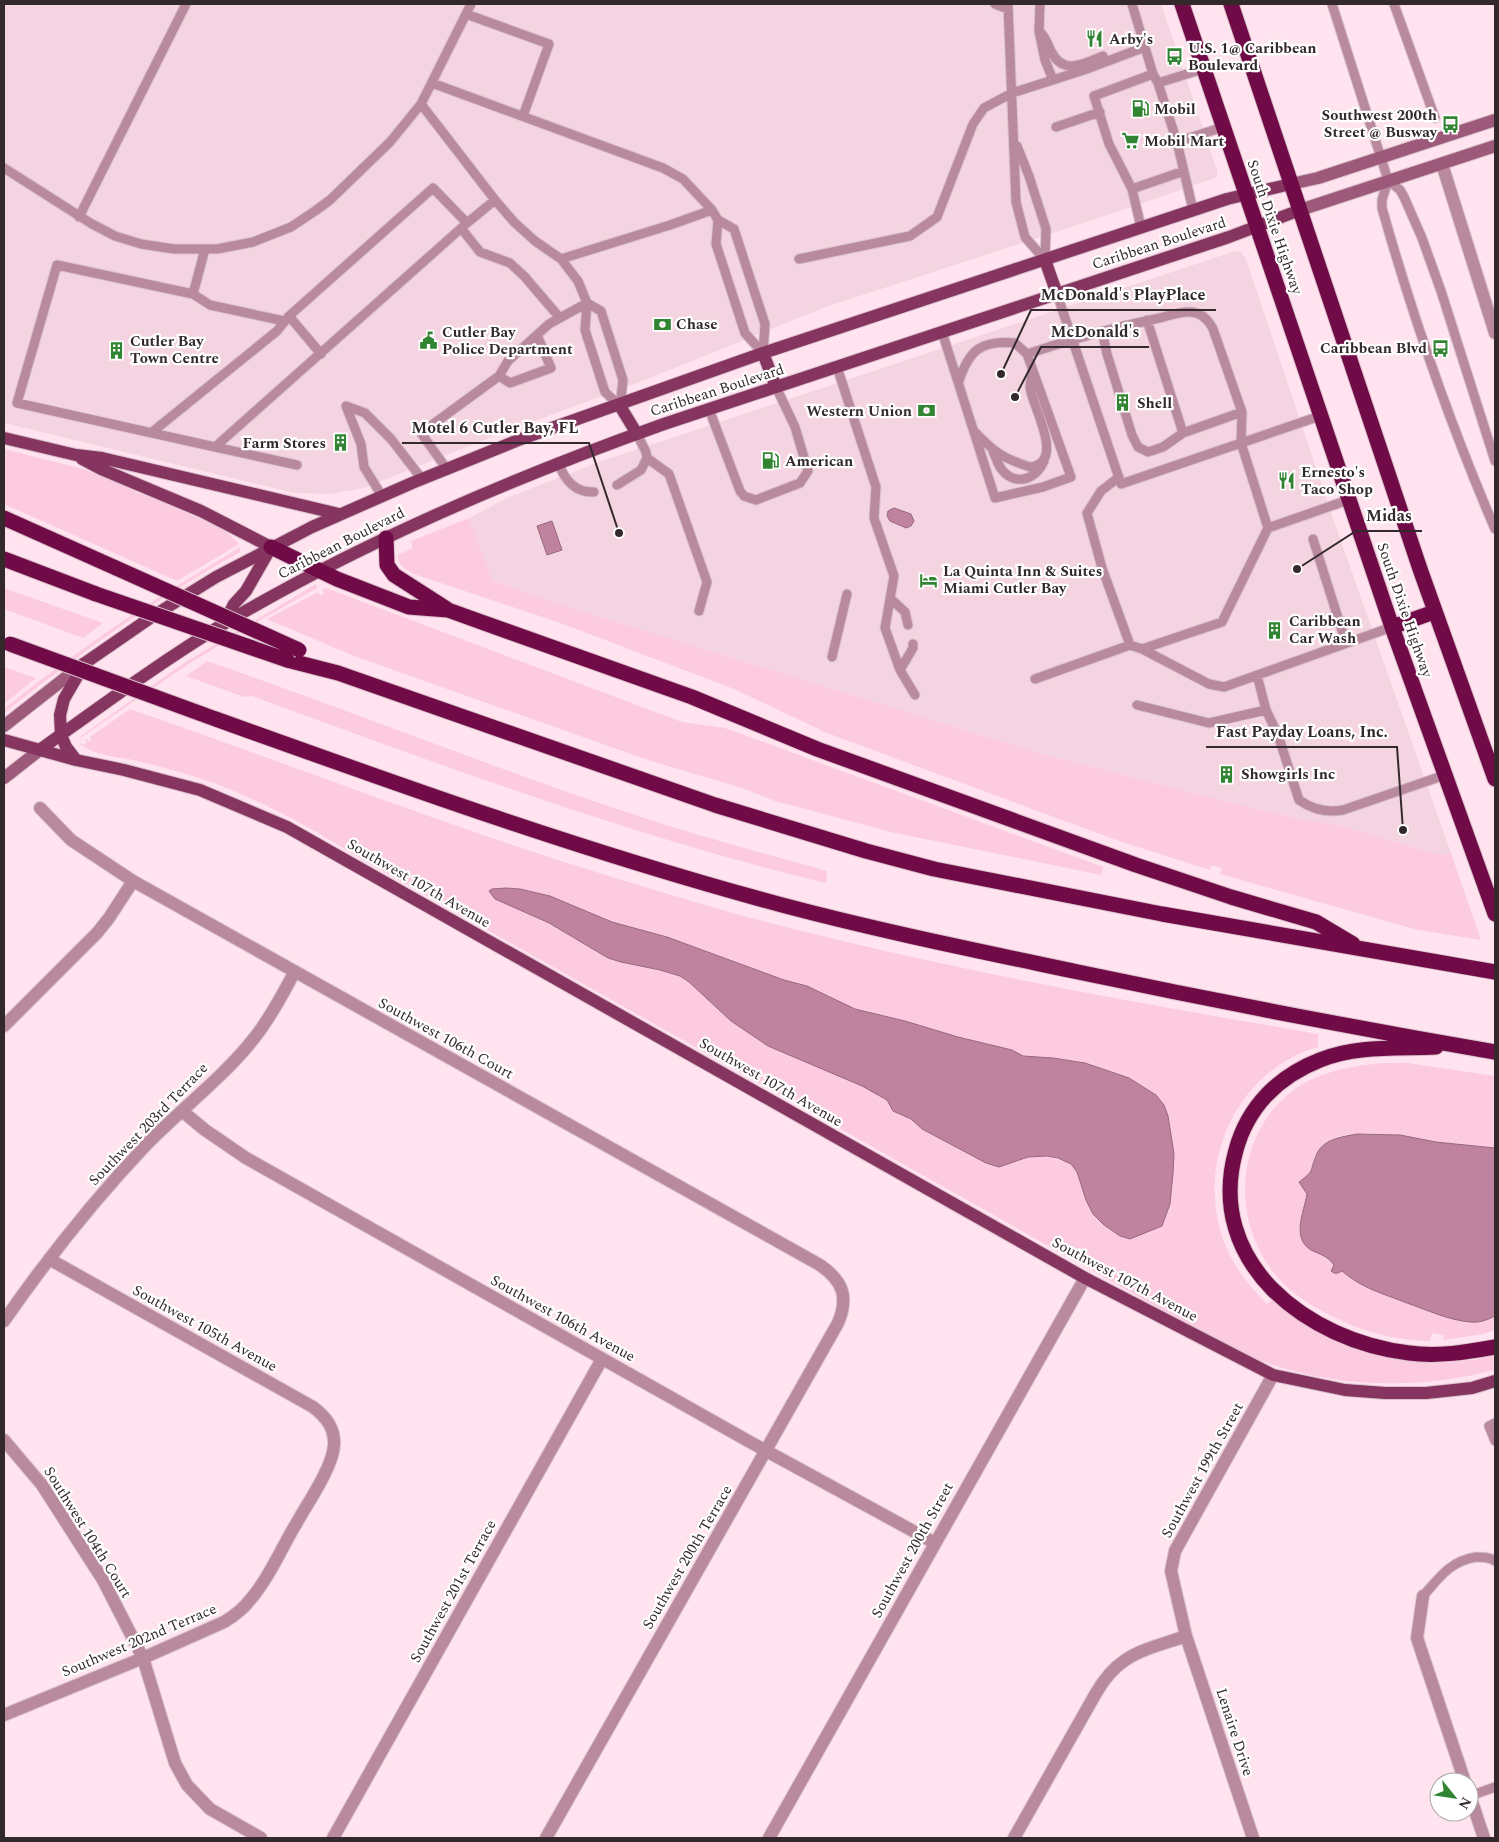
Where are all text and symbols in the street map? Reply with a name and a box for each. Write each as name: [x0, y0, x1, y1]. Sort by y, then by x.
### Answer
place label: Arby's: [1109, 28, 1153, 51]
restaurant icon: Arby's: [1085, 29, 1105, 49]
place label: U.S. 1@ Caribbean Boulevard: [1188, 37, 1317, 77]
bus stop icon: U.S. 1@ Caribbean Boulevard: [1164, 47, 1184, 67]
place label: Mobil: [1154, 98, 1196, 121]
fuel station icon: Mobil: [1130, 99, 1150, 119]
place label: Southwest 200th Street @ Busway: [1321, 104, 1438, 144]
bus stop icon: Southwest 200th Street @ Busway: [1441, 114, 1461, 134]
place label: Mobil Mart: [1144, 130, 1224, 153]
supermarket icon: Mobil Mart: [1120, 131, 1140, 151]
street label: South Dixie Highway: [1241, 157, 1309, 298]
street label: Caribbean Boulevard: [1089, 211, 1229, 276]
callout: McDonald's PlayPlace: [1031, 279, 1216, 310]
text: McDonald's PlayPlace: [1041, 283, 1206, 307]
place label: Chase: [676, 313, 718, 336]
bank icon: Chase: [652, 314, 672, 334]
callout: McDonald's: [1041, 316, 1149, 347]
text: McDonald's: [1051, 320, 1139, 344]
place label: Cutler Bay Police Department: [442, 321, 573, 361]
place label: Cutler Bay Town Centre: [130, 330, 219, 370]
public building icon: Cutler Bay Police Department: [418, 331, 438, 351]
place label: Caribbean Blvd: [1320, 337, 1427, 360]
bus stop icon: Caribbean Blvd: [1431, 338, 1451, 358]
building icon: Cutler Bay Town Centre: [106, 340, 126, 360]
street label: Caribbean Boulevard: [647, 358, 787, 423]
place label: Shell: [1137, 392, 1172, 415]
building icon: Shell: [1113, 393, 1133, 413]
place label: Western Union: [806, 400, 912, 423]
bank icon: Western Union: [916, 401, 936, 421]
callout: Motel 6 Cutler Bay, FL: [402, 412, 589, 443]
text: Motel 6 Cutler Bay, FL: [411, 416, 579, 440]
place label: Farm Stores: [242, 432, 326, 455]
building icon: Farm Stores: [330, 433, 350, 453]
place label: American: [785, 450, 853, 473]
fuel station icon: American: [761, 451, 781, 471]
place label: Ernesto's Taco Shop: [1301, 461, 1373, 501]
restaurant icon: Ernesto's Taco Shop: [1277, 471, 1297, 491]
callout: Midas: [1356, 500, 1422, 531]
street label: Caribbean Boulevard: [274, 501, 409, 585]
text: Midas: [1366, 504, 1412, 528]
street label: South Dixie Highway: [1371, 540, 1439, 681]
place label: La Quinta Inn & Suites Miami Cutler Bay: [943, 560, 1102, 600]
hotel icon: La Quinta Inn & Suites Miami Cutler Bay: [919, 570, 939, 590]
place label: Caribbean Car Wash: [1289, 610, 1361, 650]
building icon: Caribbean Car Wash: [1265, 620, 1285, 640]
callout: Fast Payday Loans, Inc.: [1206, 716, 1397, 747]
text: Fast Payday Loans, Inc.: [1216, 720, 1388, 744]
place label: Showgirls Inc: [1241, 763, 1335, 786]
building icon: Showgirls Inc: [1217, 764, 1237, 784]
street label: Southwest 107th Avenue: [343, 833, 495, 934]
street label: Southwest 106th Court: [374, 992, 518, 1085]
street label: Southwest 107th Avenue: [695, 1032, 847, 1133]
street label: Southwest 203rd Terrace: [83, 1057, 213, 1191]
street label: Southwest 107th Avenue: [1048, 1231, 1202, 1328]
street label: Southwest 106th Avenue: [486, 1269, 639, 1368]
street label: Southwest 105th Avenue: [128, 1279, 281, 1378]
street label: Southwest 199th Street: [1155, 1398, 1249, 1542]
street label: Southwest 104th Court: [38, 1462, 137, 1603]
street label: Southwest 200th Street: [865, 1478, 959, 1622]
street label: Southwest 200th Terrace: [637, 1481, 738, 1634]
street label: Southwest 201st Terrace: [404, 1515, 503, 1667]
street label: Southwest 202nd Terrace: [58, 1597, 220, 1684]
street label: Lenaire Drive: [1210, 1685, 1260, 1779]
north arrow: [1429, 1772, 1479, 1822]
text: N: [1453, 1793, 1477, 1813]

